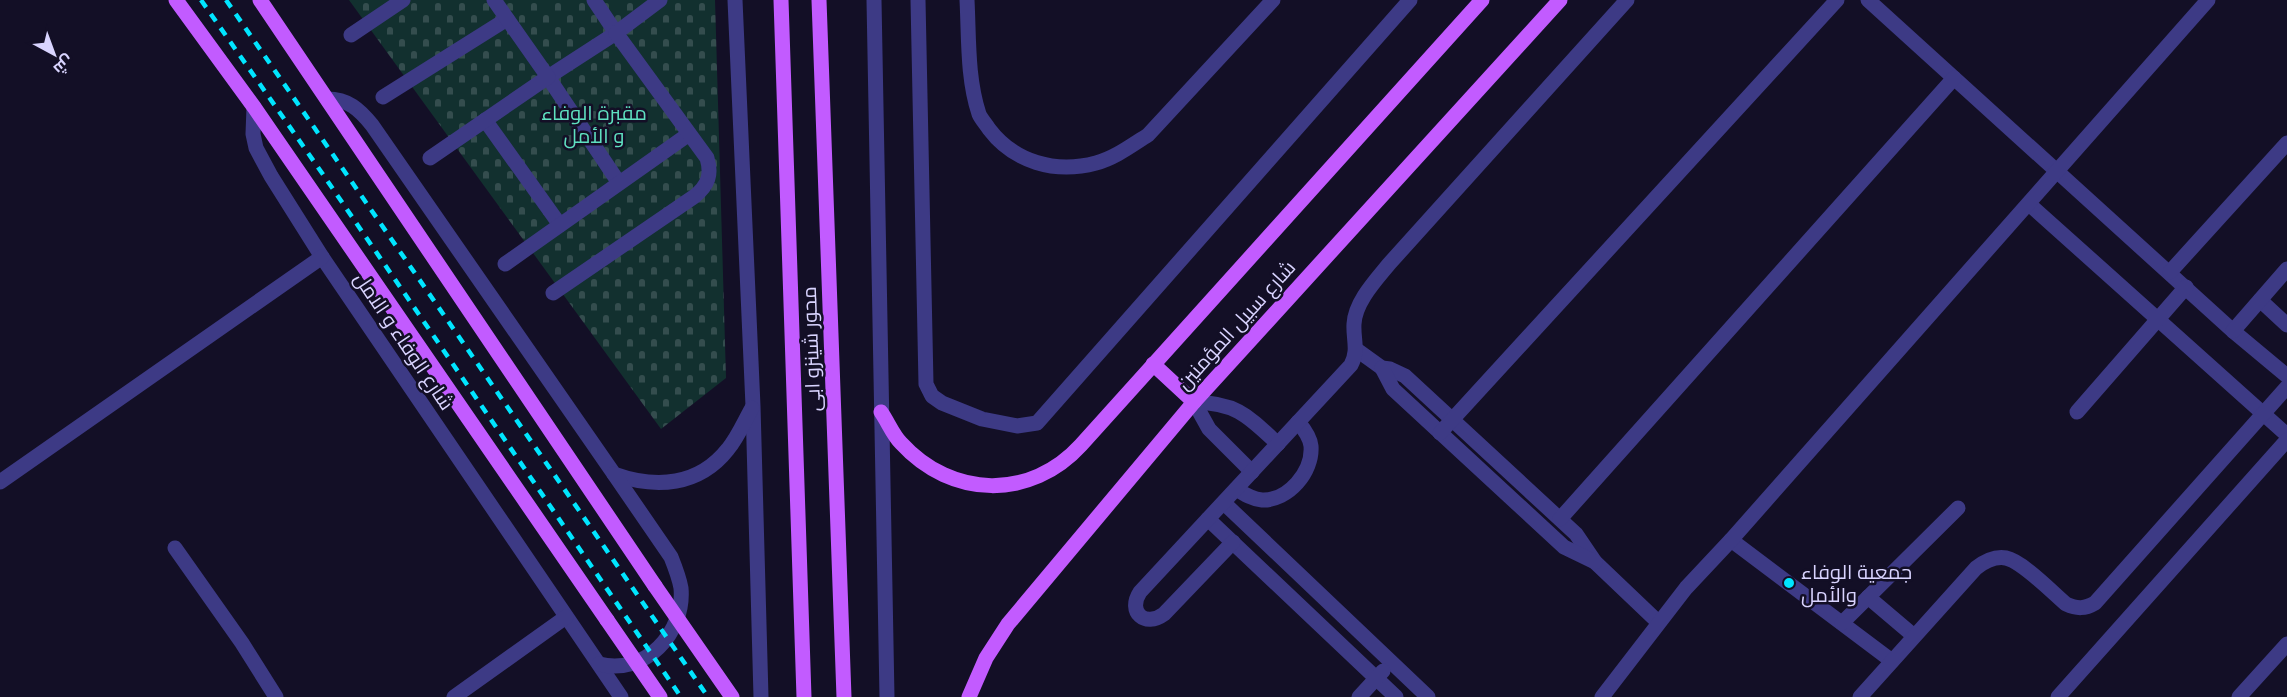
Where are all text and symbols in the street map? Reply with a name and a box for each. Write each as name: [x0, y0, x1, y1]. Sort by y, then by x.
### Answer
north arrow: [24, 24, 84, 84]
text: ش: [50, 51, 78, 80]
park label: مقبرة الوفاء و الأمل: [541, 100, 647, 149]
street label: شارع سبيل المؤمنين: [1171, 255, 1302, 396]
street label: شارع الوفاء و الامل: [347, 267, 460, 416]
street label: محور شينزو ابى: [796, 286, 826, 412]
place label: جمعية الوفاء والأمل: [1801, 559, 1912, 608]
marker: جمعية الوفاء والأمل: [1782, 576, 1796, 590]

